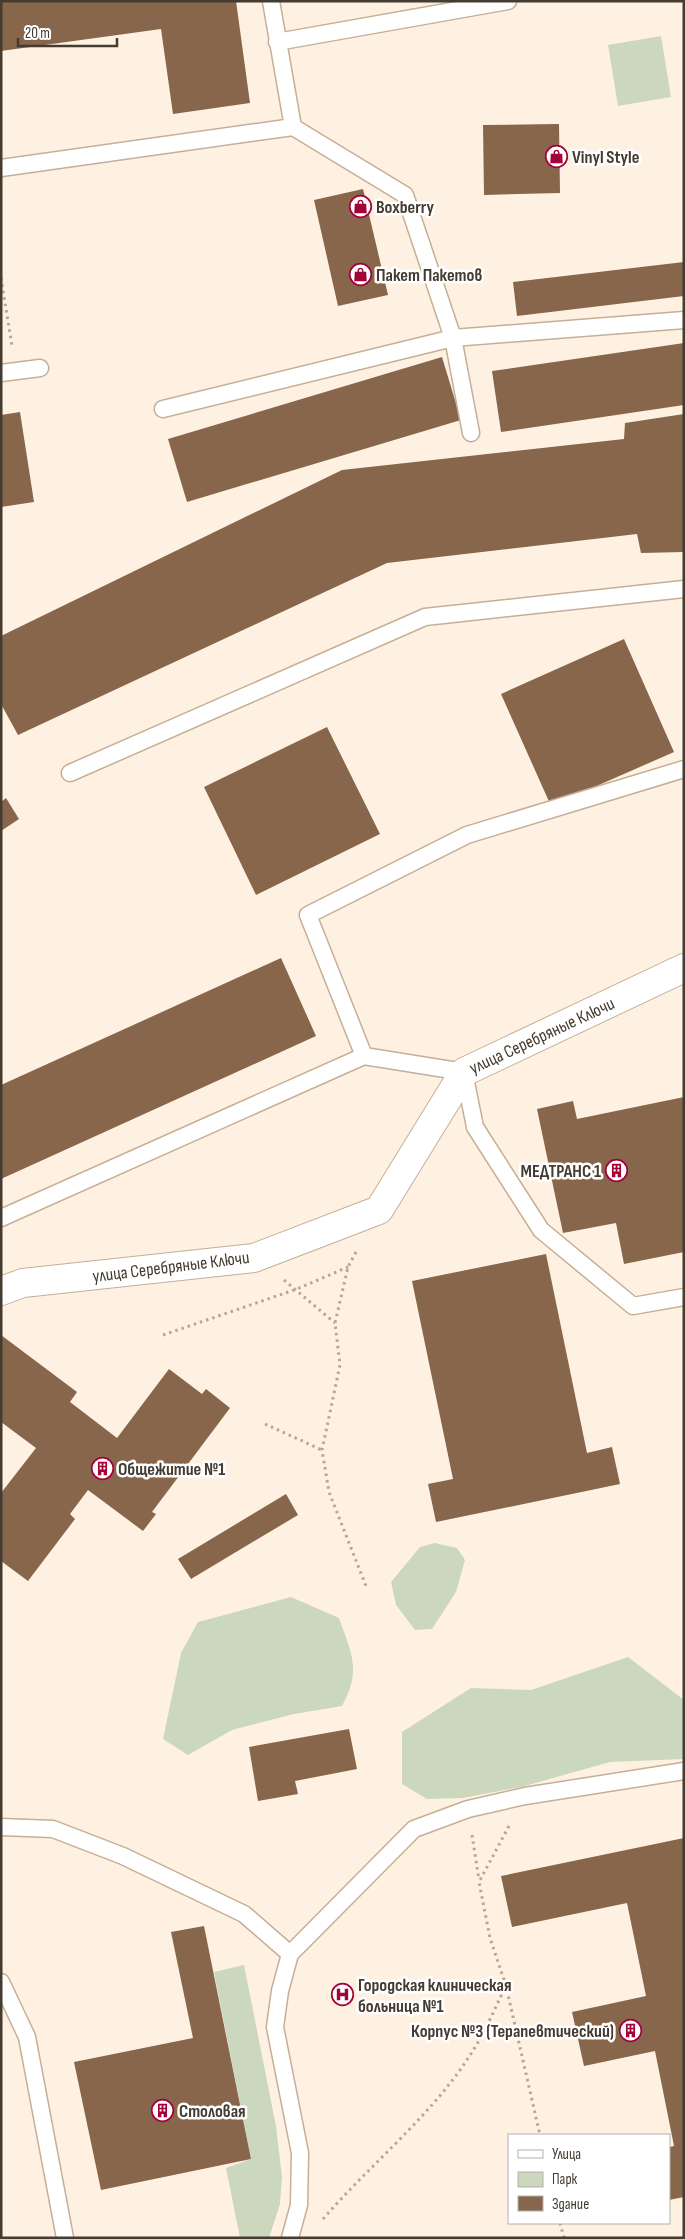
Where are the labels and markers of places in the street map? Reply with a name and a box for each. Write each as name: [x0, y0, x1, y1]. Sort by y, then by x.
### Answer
shop icon: Vinyl Style: [544, 145, 568, 169]
place label: Vinyl Style: [572, 147, 639, 168]
shop icon: Boxberry: [348, 195, 372, 219]
place label: Boxberry: [376, 197, 435, 218]
shop icon: Пакет Пакетов: [348, 263, 372, 287]
place label: Пакет Пакетов: [376, 265, 482, 286]
building icon: МЕДТРАНС 1: [605, 1159, 629, 1183]
place label: МЕДТРАНС 1: [521, 1161, 601, 1182]
building icon: Общежитие №1: [90, 1457, 114, 1481]
place label: Общежитие №1: [118, 1459, 225, 1480]
place label: Городская клиническая больница №1: [358, 1975, 512, 2017]
hospital icon: Городская клиническая больница №1: [330, 1983, 354, 2007]
building icon: Корпус №3 (Терапевтический): [618, 2019, 642, 2043]
place label: Корпус №3 (Терапевтический): [411, 2021, 614, 2042]
building icon: Столовая: [151, 2099, 175, 2123]
place label: Столовая: [179, 2101, 246, 2122]

